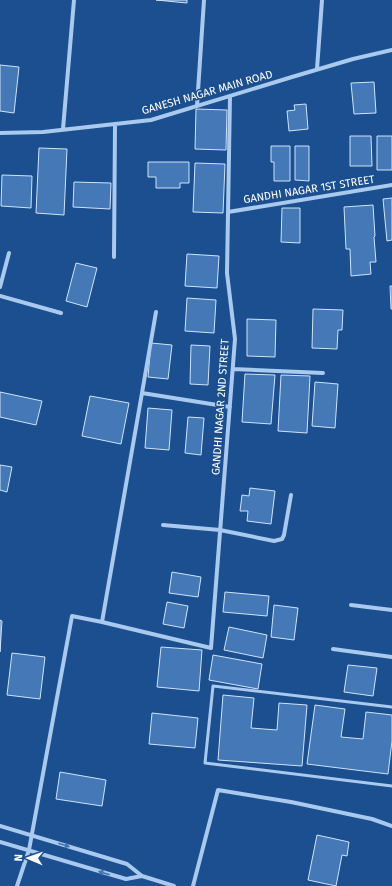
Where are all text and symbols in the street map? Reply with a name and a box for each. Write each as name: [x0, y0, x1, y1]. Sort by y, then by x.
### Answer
street label: GANESH NAGAR MAIN ROAD: [140, 68, 274, 117]
street label: GANDHI NAGAR 1ST STREET: [243, 173, 376, 206]
street label: GANDHI NAGAR 2ND STREET: [209, 338, 232, 476]
north arrow: [8, 838, 48, 878]
one-way arrow: [58, 842, 70, 848]
text: N: [12, 854, 25, 862]
one-way arrow: [98, 870, 110, 876]

